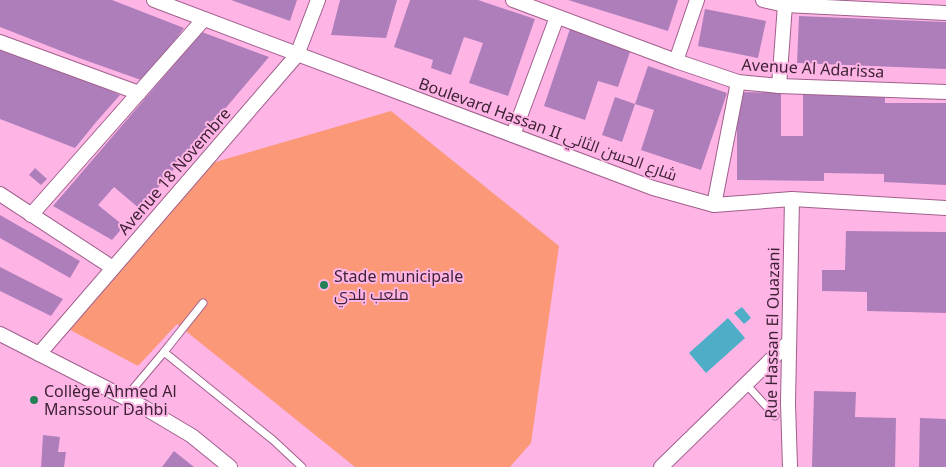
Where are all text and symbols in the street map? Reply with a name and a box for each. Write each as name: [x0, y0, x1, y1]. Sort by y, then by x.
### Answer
street label: Avenue Al Adarissa: [741, 53, 885, 83]
street label: Boulevard Hassan II شارع الحسن الثاني: [415, 72, 680, 189]
street label: Avenue 18 Novembre: [113, 103, 235, 239]
street label: Rue Hassan El Ouazani: [760, 247, 784, 419]
place label: Stade municipale ملعب بلدي: [334, 265, 463, 308]
marker: Stade municipale ملعب بلدي: [318, 279, 330, 291]
place label: Collège Ahmed Al Manssour Dahbi: [44, 380, 177, 420]
marker: Collège Ahmed Al Manssour Dahbi: [28, 394, 40, 406]

